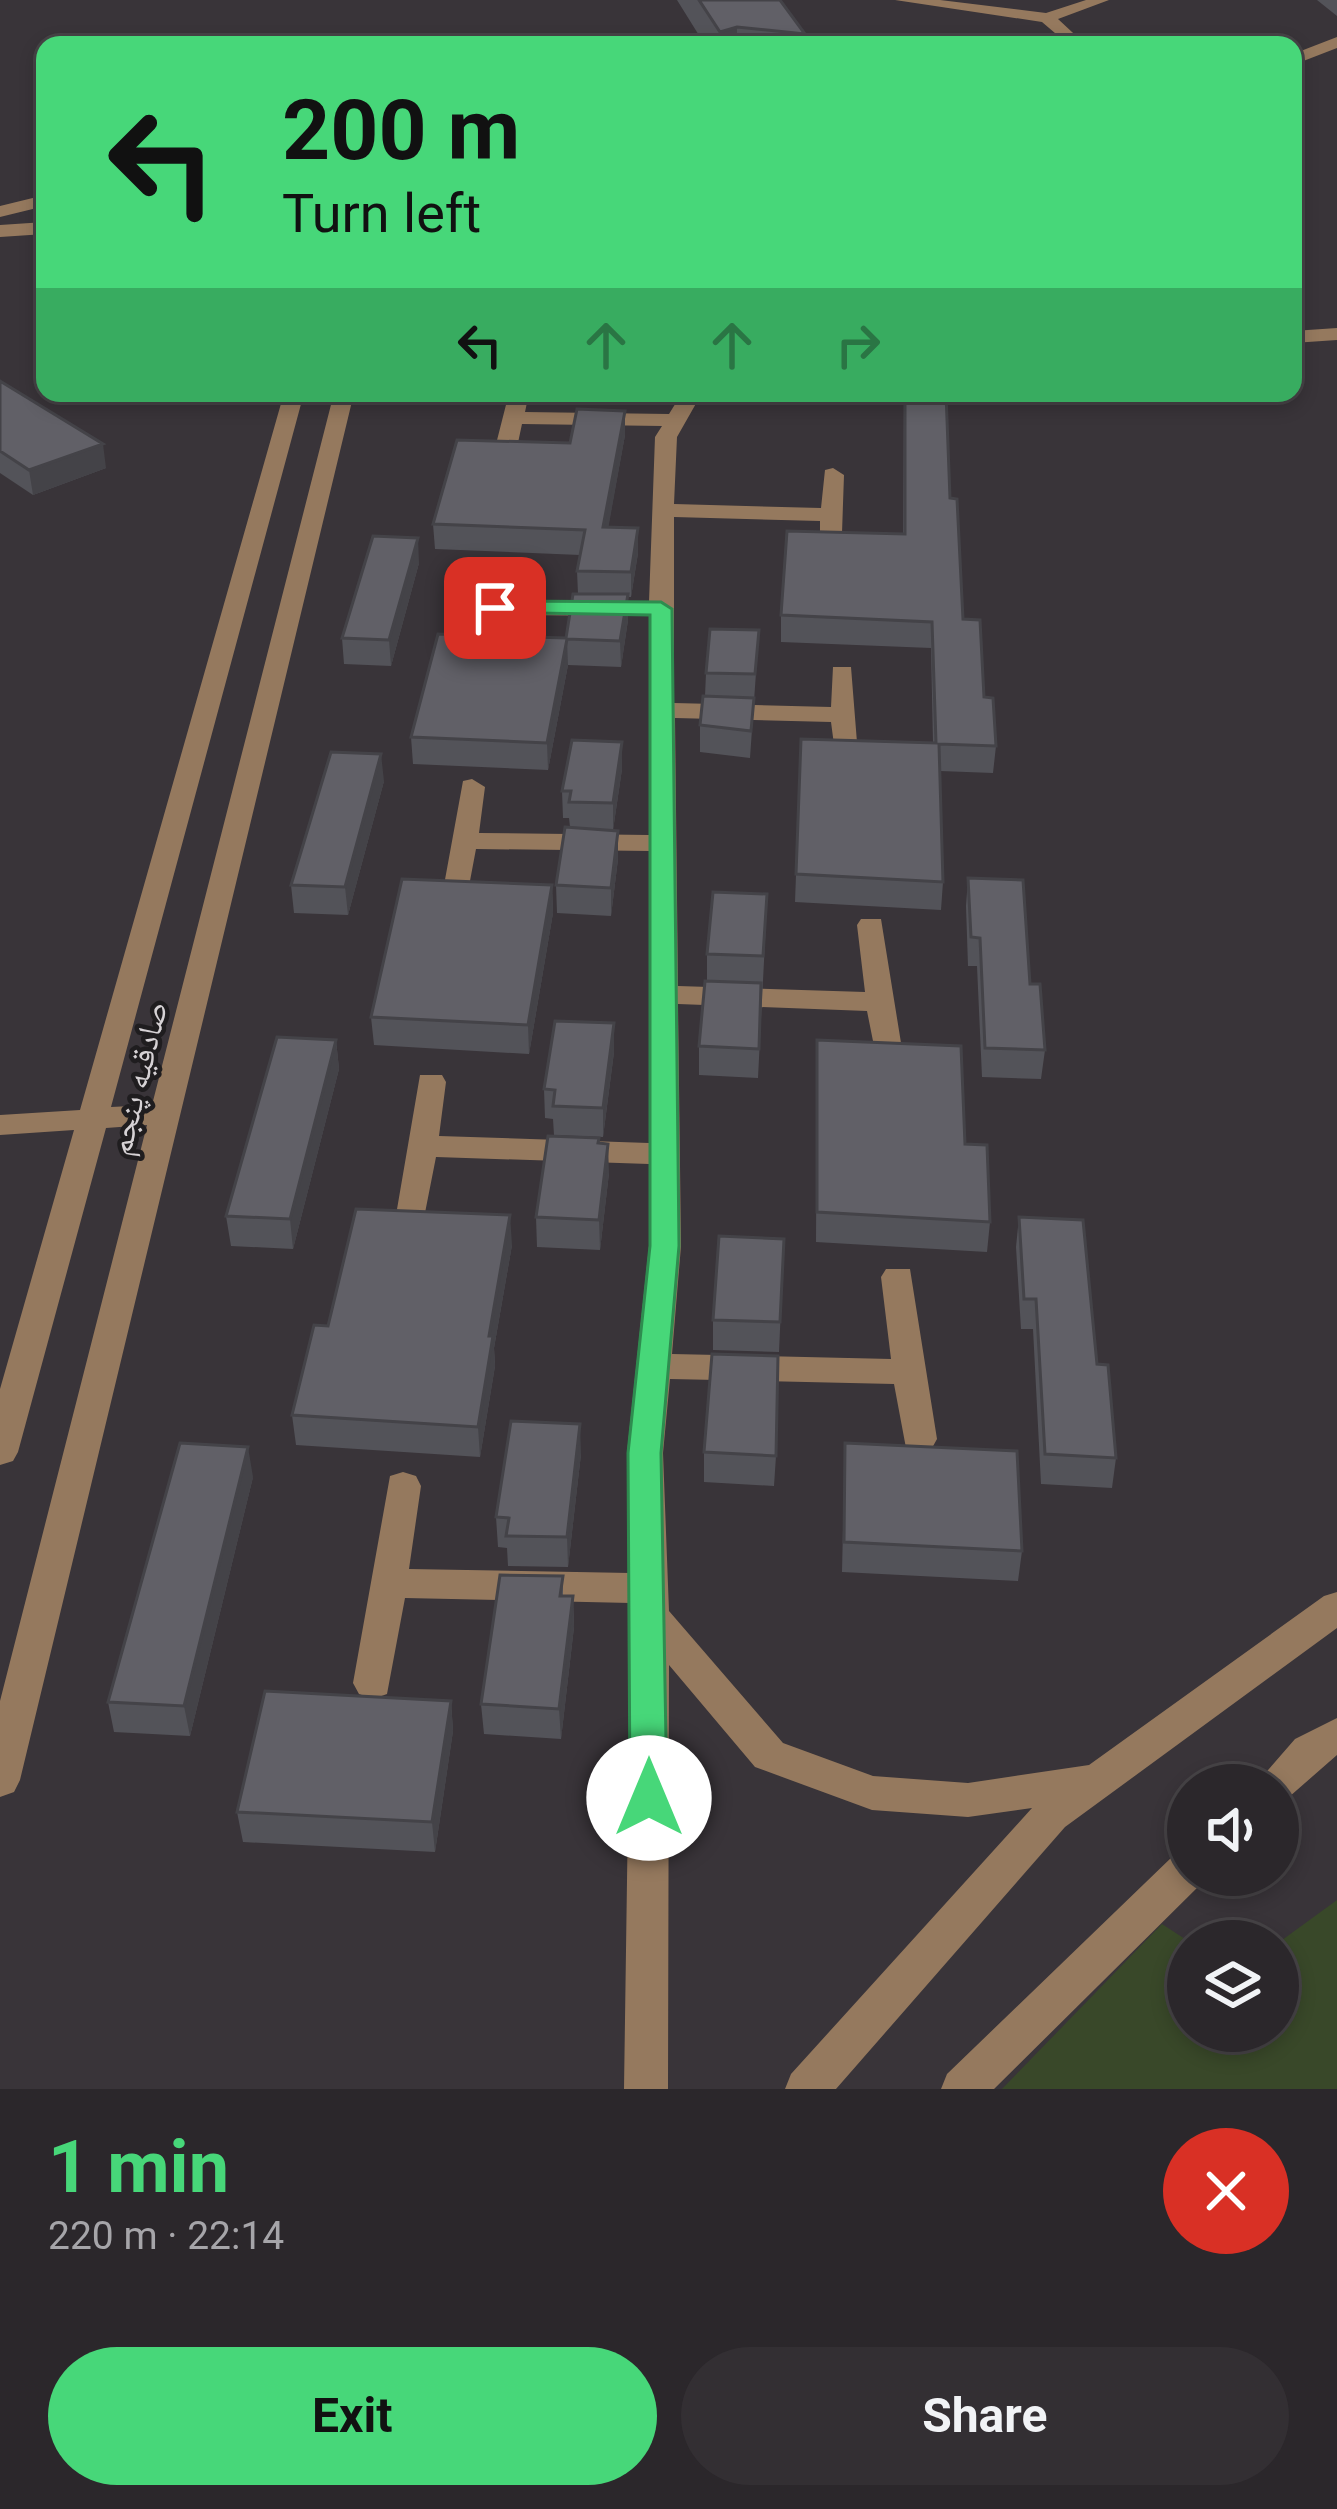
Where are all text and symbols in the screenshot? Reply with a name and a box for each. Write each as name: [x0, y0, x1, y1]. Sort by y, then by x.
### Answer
text: 200 m: [282, 81, 520, 180]
icon: left: [84, 84, 240, 240]
text: Turn left: [282, 182, 481, 245]
icon: left: [447, 312, 513, 378]
icon: ahead: [573, 312, 639, 378]
icon: ahead: [699, 312, 765, 378]
icon: right: [825, 312, 891, 378]
pin: [444, 557, 546, 659]
icon: arrive: [462, 575, 528, 641]
street label: صادقیه پنجم: [100, 997, 178, 1160]
position arrow: [586, 1735, 712, 1861]
map controls: [1167, 1764, 1299, 2052]
button: sound: [1167, 1764, 1299, 1896]
button: layers: [1167, 1920, 1299, 2052]
text: 1 min: [48, 2125, 229, 2210]
button: close: [1163, 2128, 1289, 2254]
text: 220 m · 22:14: [48, 2213, 284, 2259]
button: Exit: [48, 2347, 657, 2485]
button: Share: [681, 2347, 1289, 2485]

